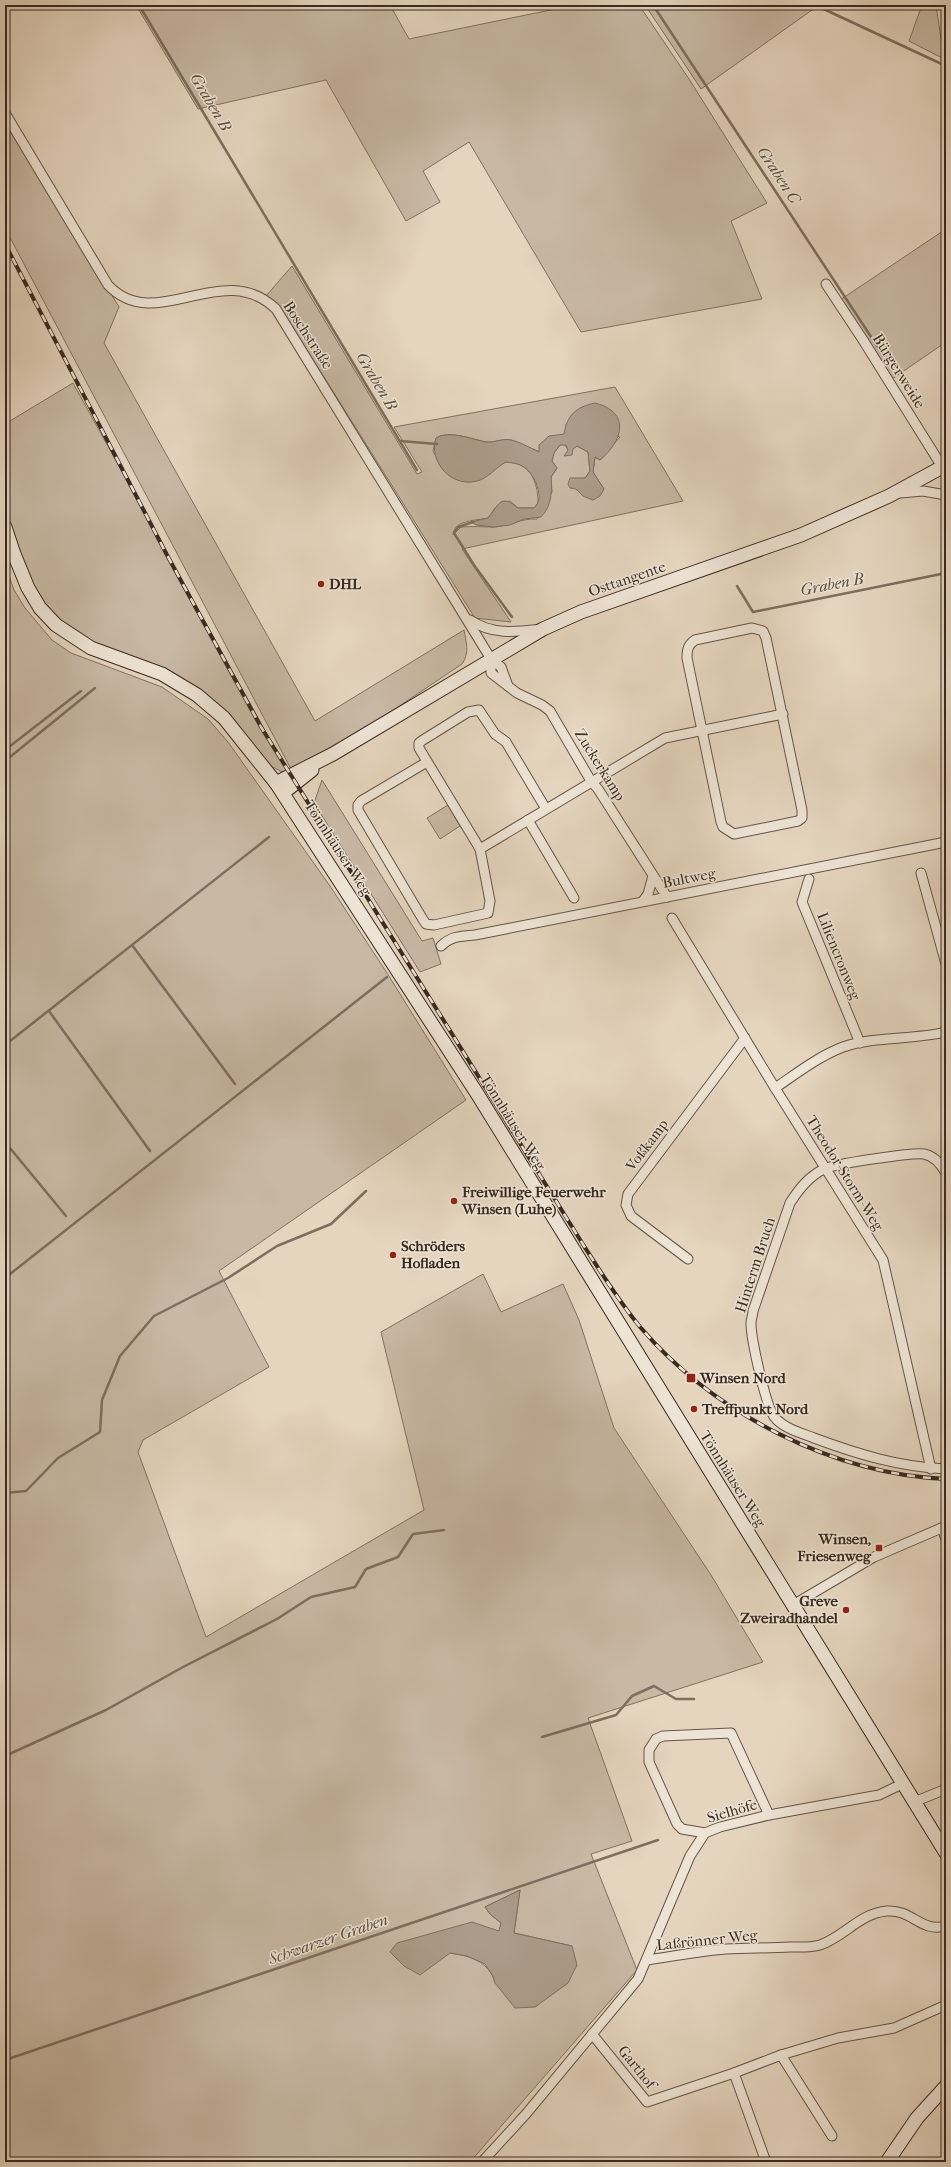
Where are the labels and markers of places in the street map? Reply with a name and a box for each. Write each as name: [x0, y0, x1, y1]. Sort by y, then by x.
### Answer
place label: DHL: [329, 575, 362, 593]
marker: DHL: [316, 579, 326, 589]
place label: Freiwillige Feuerwehr Winsen (Luhe): [461, 1183, 606, 1218]
marker: Freiwillige Feuerwehr Winsen (Luhe): [449, 1196, 459, 1206]
place label: Schröders Hofladen: [401, 1237, 466, 1272]
marker: Schröders Hofladen: [388, 1250, 398, 1260]
place label: Winsen Nord: [699, 1369, 786, 1387]
marker: Winsen Nord: [685, 1372, 697, 1384]
place label: Treffpunkt Nord: [701, 1400, 809, 1418]
marker: Treffpunkt Nord: [689, 1404, 699, 1414]
place label: Winsen, Friesenweg: [796, 1530, 872, 1565]
marker: Winsen, Friesenweg: [874, 1543, 884, 1553]
place label: Greve Zweiradhandel: [740, 1592, 839, 1627]
marker: Greve Zweiradhandel: [841, 1605, 851, 1615]

